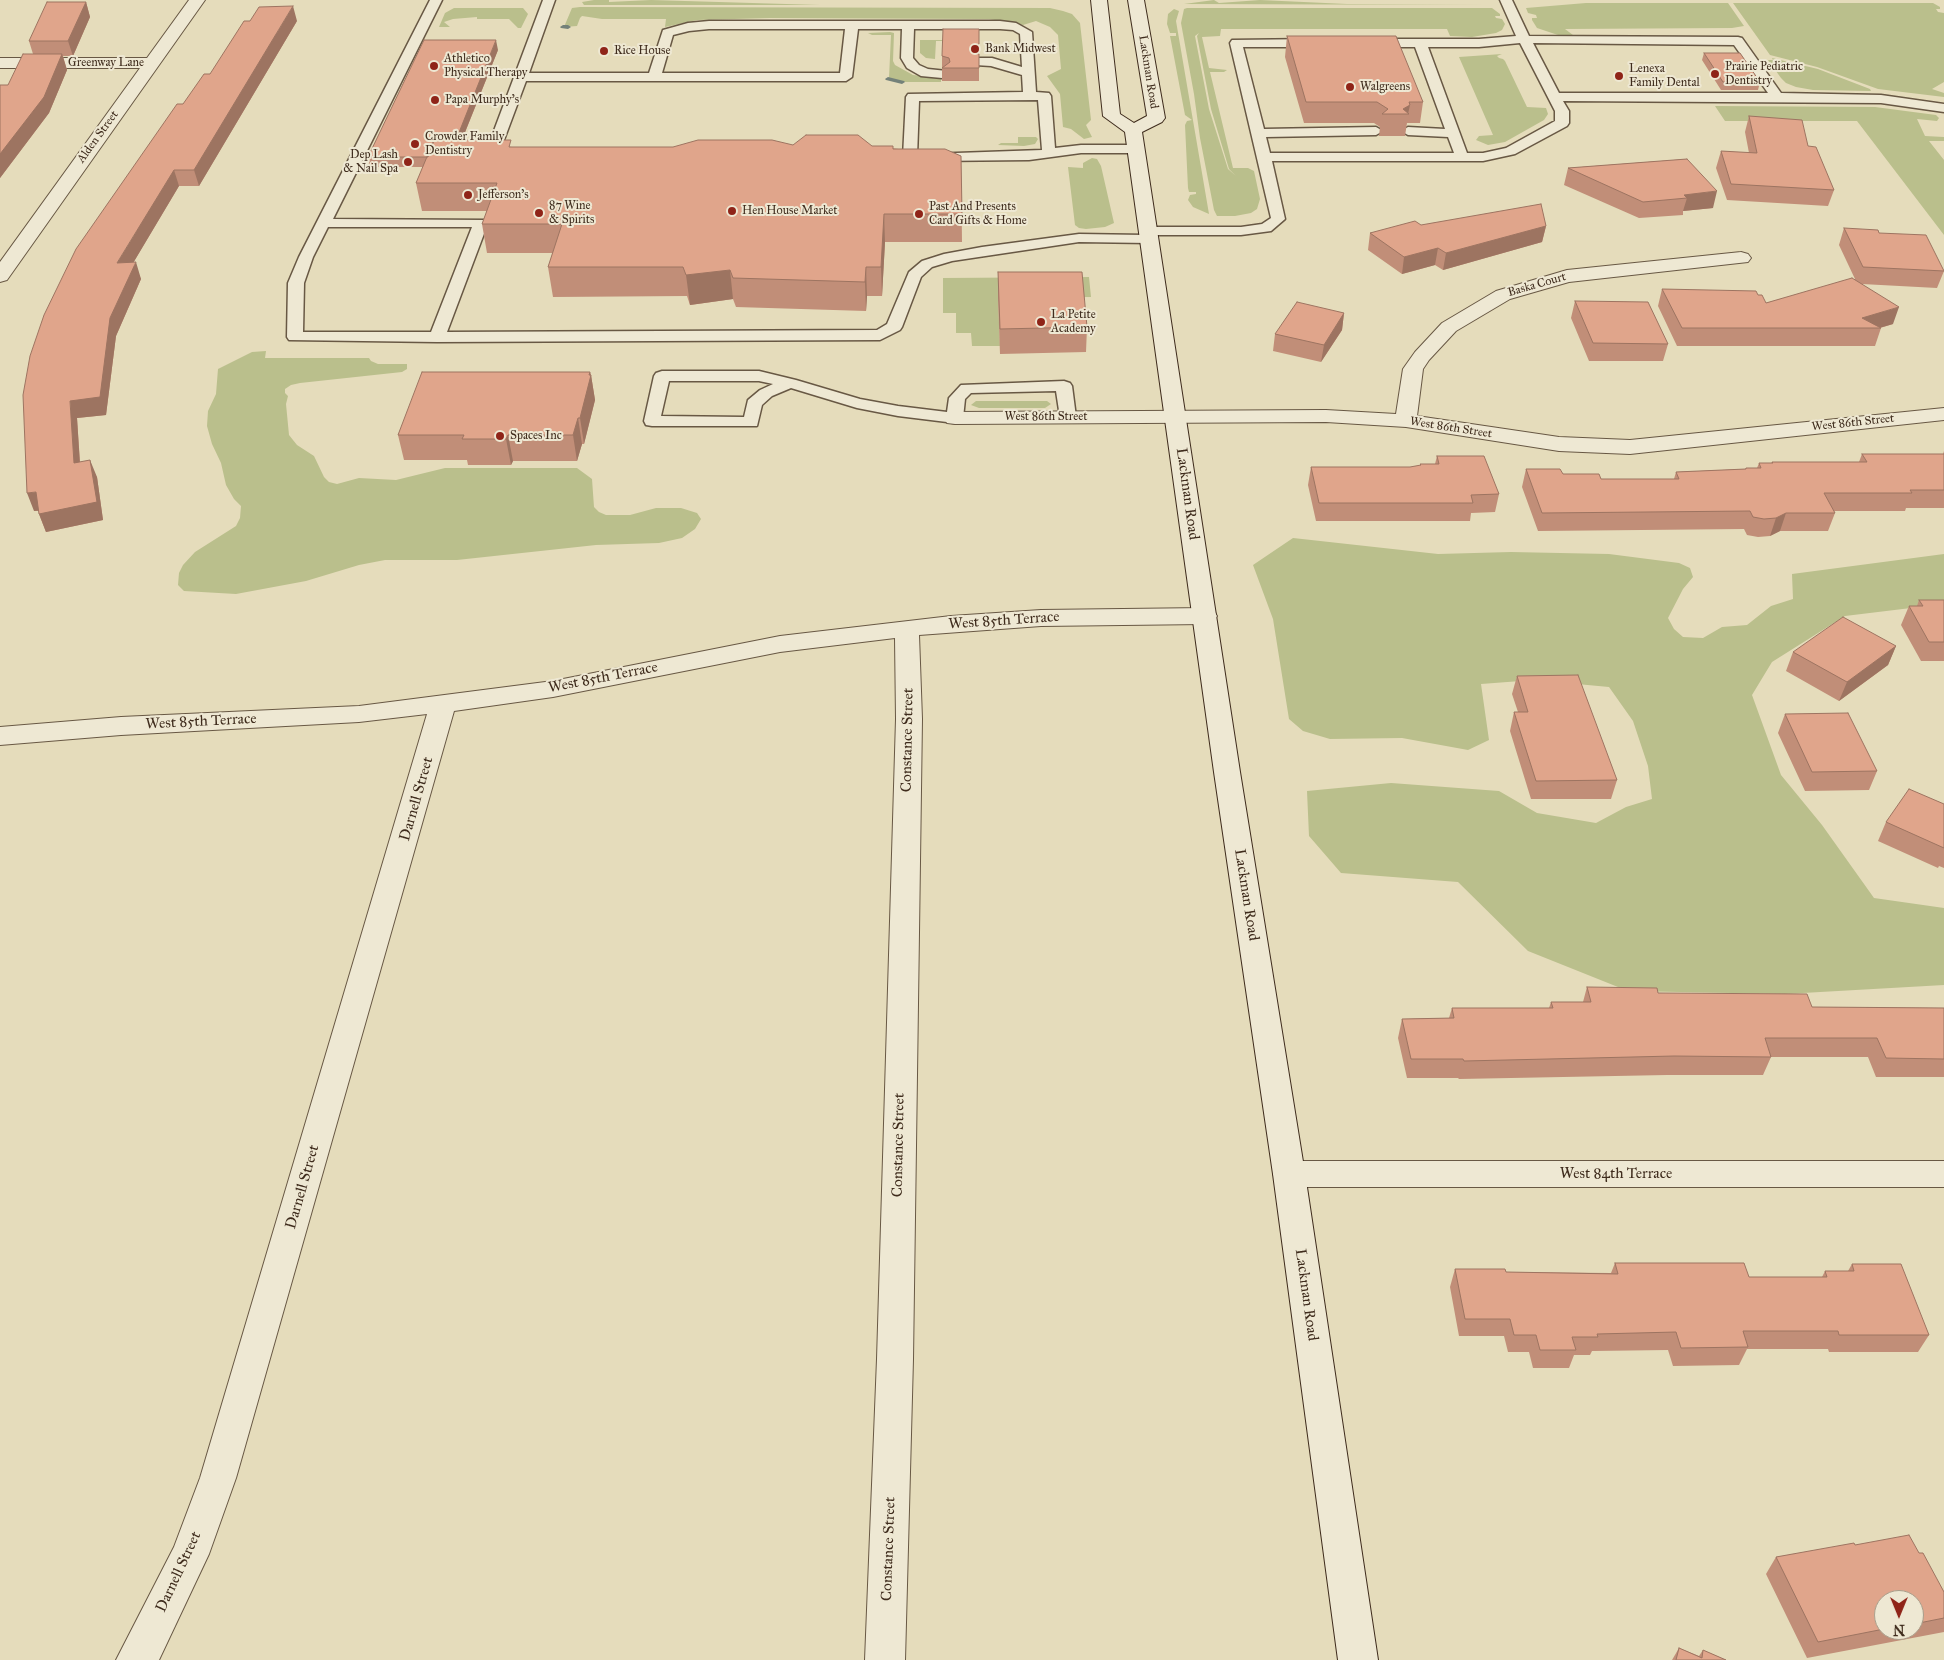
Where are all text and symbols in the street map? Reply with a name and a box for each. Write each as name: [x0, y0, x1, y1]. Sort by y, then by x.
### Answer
street label: Lackman Road: [1135, 34, 1161, 110]
place label: Bank Midwest: [985, 42, 1056, 56]
marker: Bank Midwest: [969, 43, 981, 55]
place label: Rice House: [614, 44, 670, 58]
marker: Rice House: [598, 45, 610, 57]
place label: Athletico Physical Therapy: [444, 52, 527, 80]
street label: Greenway Lane: [68, 56, 144, 70]
marker: Athletico Physical Therapy: [428, 60, 440, 72]
place label: Prairie Pediatric Dentistry: [1725, 60, 1803, 88]
place label: Lenexa Family Dental: [1629, 62, 1700, 90]
marker: Prairie Pediatric Dentistry: [1709, 68, 1721, 80]
marker: Lenexa Family Dental: [1613, 70, 1625, 82]
place label: Walgreens: [1360, 80, 1410, 94]
marker: Walgreens: [1344, 81, 1356, 93]
place label: Papa Murphy's: [445, 93, 519, 107]
marker: Papa Murphy's: [429, 94, 441, 106]
street label: Alden Street: [74, 108, 122, 166]
place label: Crowder Family Dentistry: [425, 130, 504, 158]
marker: Crowder Family Dentistry: [409, 138, 421, 150]
place label: Dep Lash & Nail Spa: [343, 148, 398, 176]
marker: Dep Lash & Nail Spa: [402, 156, 414, 168]
place label: Jefferson's: [478, 188, 529, 202]
marker: Jefferson's: [462, 189, 474, 201]
place label: 87 Wine & Spirits: [549, 199, 594, 227]
place label: Past And Presents Card Gifts & Home: [929, 200, 1027, 228]
place label: Hen House Market: [742, 204, 838, 218]
marker: Hen House Market: [726, 205, 738, 217]
marker: 87 Wine & Spirits: [533, 207, 545, 219]
marker: Past And Presents Card Gifts & Home: [913, 208, 925, 220]
street label: Baska Court: [1506, 270, 1568, 300]
place label: La Petite Academy: [1051, 308, 1096, 336]
marker: La Petite Academy: [1035, 316, 1047, 328]
street label: West 86th Street: [1005, 410, 1087, 424]
street label: West 86th Street: [1811, 412, 1895, 434]
street label: West 86th Street: [1409, 414, 1493, 442]
place label: Spaces Inc: [510, 429, 562, 443]
marker: Spaces Inc: [494, 430, 506, 442]
street label: Lackman Road: [1172, 447, 1202, 541]
street label: West 85th Terrace: [948, 608, 1060, 634]
street label: West 85th Terrace: [547, 659, 659, 697]
street label: Constance Street: [898, 688, 918, 792]
street label: West 85th Terrace: [145, 710, 257, 734]
street label: Darnell Street: [396, 755, 438, 843]
street label: Lackman Road: [1230, 848, 1262, 942]
street label: Constance Street: [889, 1093, 909, 1197]
street label: Darnell Street: [282, 1143, 324, 1231]
street label: West 84th Terrace: [1560, 1165, 1672, 1183]
street label: Lackman Road: [1291, 1248, 1321, 1342]
street label: Constance Street: [878, 1497, 900, 1601]
street label: Darnell Street: [153, 1529, 205, 1615]
north arrow: [1874, 1590, 1924, 1640]
text: N: [1893, 1621, 1905, 1638]

